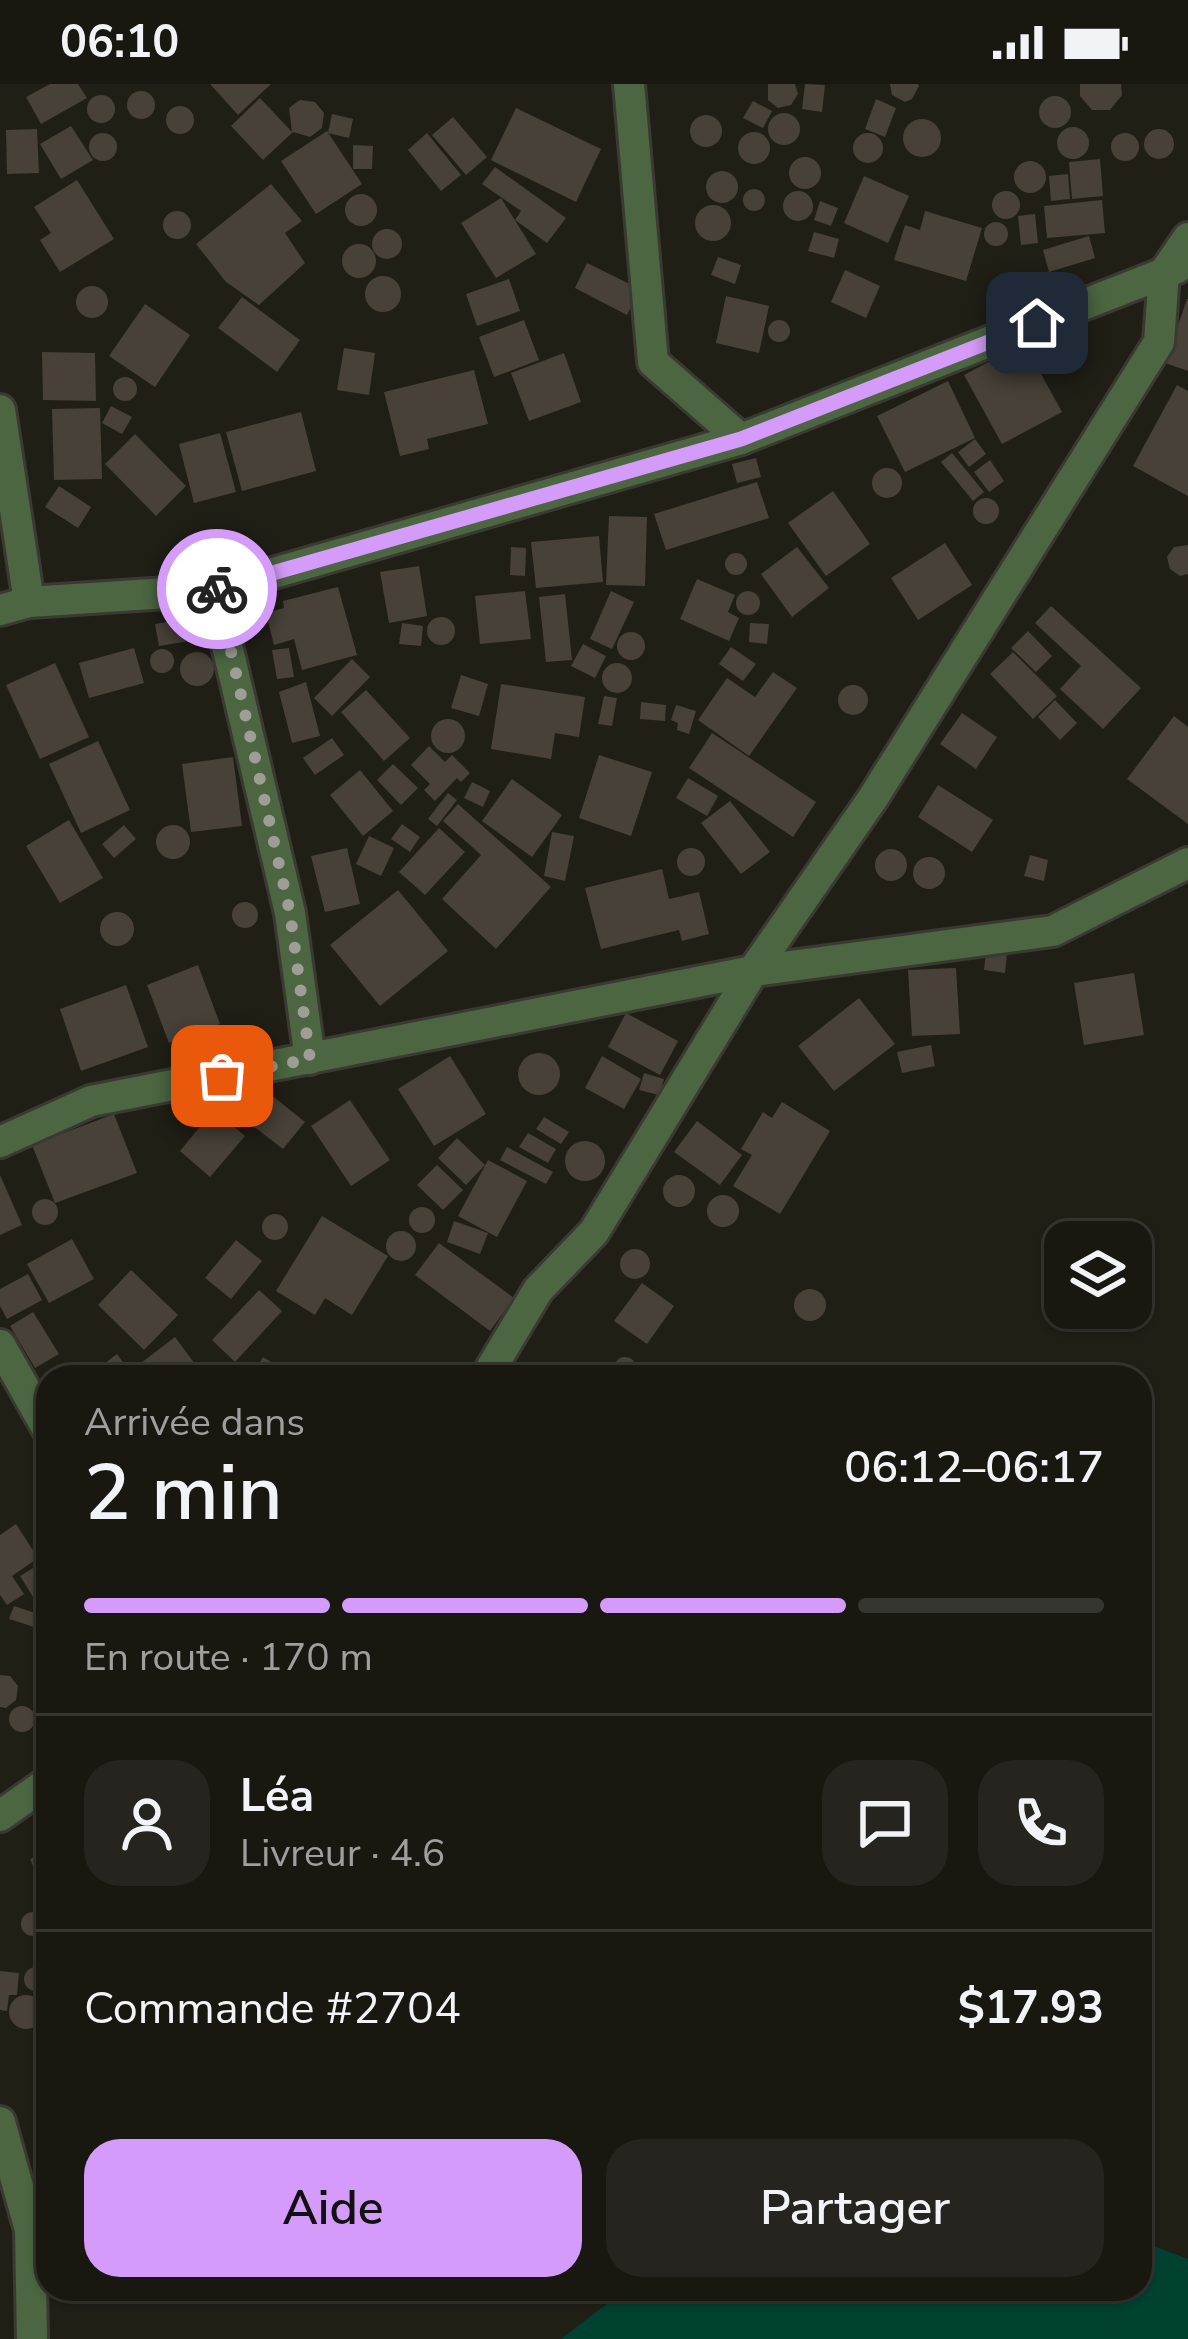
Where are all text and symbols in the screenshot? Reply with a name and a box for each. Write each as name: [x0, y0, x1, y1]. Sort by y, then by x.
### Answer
text: 06:10: [60, 12, 179, 73]
pin: [986, 272, 1088, 374]
icon: home: [1004, 290, 1070, 356]
courier: [157, 529, 277, 649]
icon: bike: [184, 556, 250, 622]
pin: [171, 1025, 273, 1127]
icon: bag: [189, 1043, 255, 1109]
map controls: [1044, 1221, 1152, 1329]
button: layers: [1044, 1221, 1152, 1329]
text: Arrivée dans: [84, 1396, 305, 1449]
text: 06:12–06:17: [844, 1437, 1104, 1498]
text: 2 min: [84, 1440, 283, 1547]
text: En route · 170 m: [84, 1631, 373, 1684]
button: person: [84, 1760, 210, 1886]
button: chat: [822, 1760, 948, 1886]
button: phone: [978, 1760, 1104, 1886]
text: Léa: [240, 1766, 314, 1827]
text: Livreur · 4.6: [240, 1827, 445, 1880]
text: Commande #2704: [84, 1978, 461, 2039]
text: $17.93: [958, 1978, 1104, 2039]
button: Aide: [84, 2139, 582, 2277]
button: Partager: [606, 2139, 1104, 2277]

